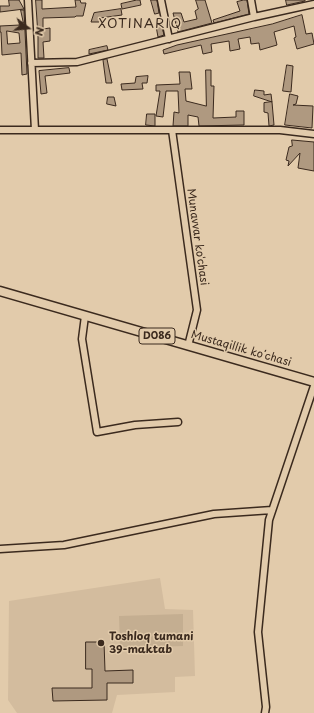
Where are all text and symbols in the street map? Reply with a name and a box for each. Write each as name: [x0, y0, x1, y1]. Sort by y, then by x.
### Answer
north arrow: [8, 8, 48, 48]
district label: XOTINARIQ: [99, 16, 181, 32]
text: N: [31, 25, 49, 38]
street label: Munavvar ko'chasi: [184, 188, 210, 286]
road number: D086: [139, 328, 175, 344]
street label: Mustaqillik koʻchasi: [189, 328, 293, 370]
place label: Toshloq tumani 39-maktab: [109, 630, 193, 656]
marker: Toshloq tumani 39-maktab: [96, 638, 106, 648]

